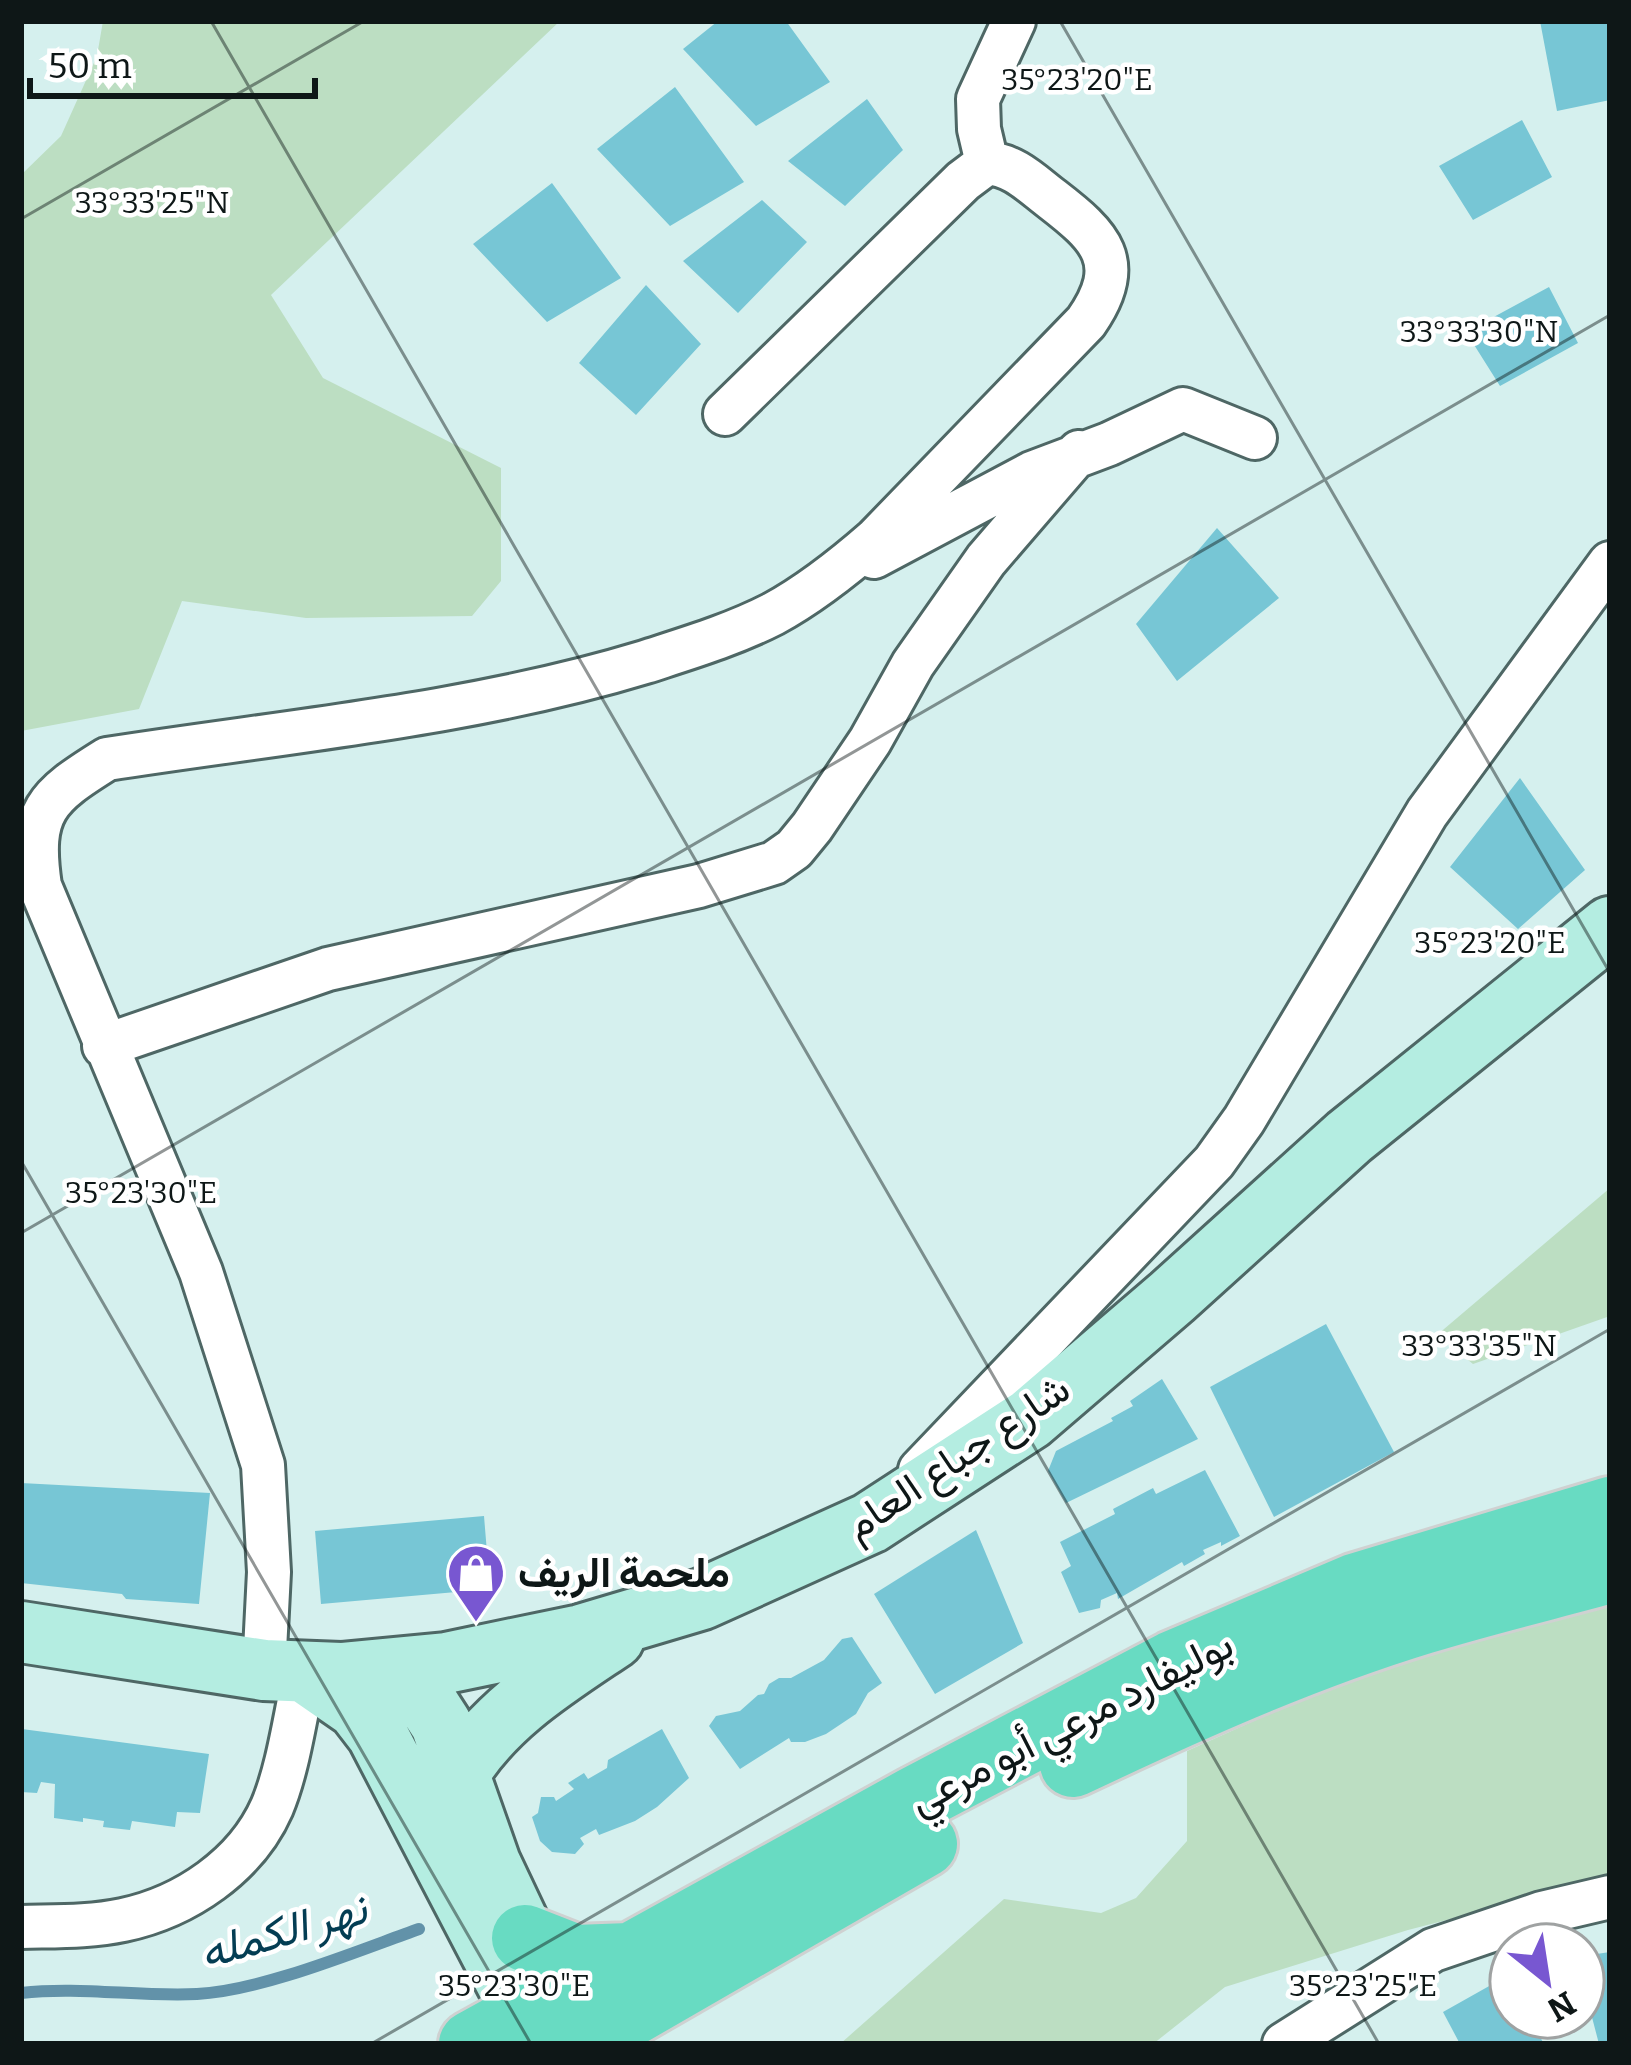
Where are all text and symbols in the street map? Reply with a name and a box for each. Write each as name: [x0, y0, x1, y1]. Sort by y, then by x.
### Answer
scale bar: [30, 24, 315, 98]
text: 50 m: [48, 44, 132, 88]
text: 35°23'20"E: [1001, 62, 1153, 98]
text: 33°33'25"N: [75, 185, 229, 221]
text: 33°33'30"N: [1400, 314, 1558, 350]
text: 35°23'20"E: [1414, 925, 1566, 961]
text: 35°23'30"E: [65, 1175, 217, 1211]
text: 33°33'35"N: [1401, 1328, 1557, 1364]
street label: شارع جباع العام: [835, 1363, 1081, 1553]
shop icon: ملحمة الريف: [445, 1542, 507, 1624]
place label: ملحمة الريف: [518, 1548, 730, 1599]
street label: بوليفارد مرعي أبو مرعي: [901, 1619, 1245, 1833]
water label: نهر الكمله: [193, 1881, 375, 1981]
north arrow: [1487, 1921, 1607, 2041]
text: 35°23'30"E: [438, 1968, 590, 2004]
text: 35°23'25"E: [1289, 1968, 1437, 2004]
text: N: [1540, 1982, 1583, 2030]

